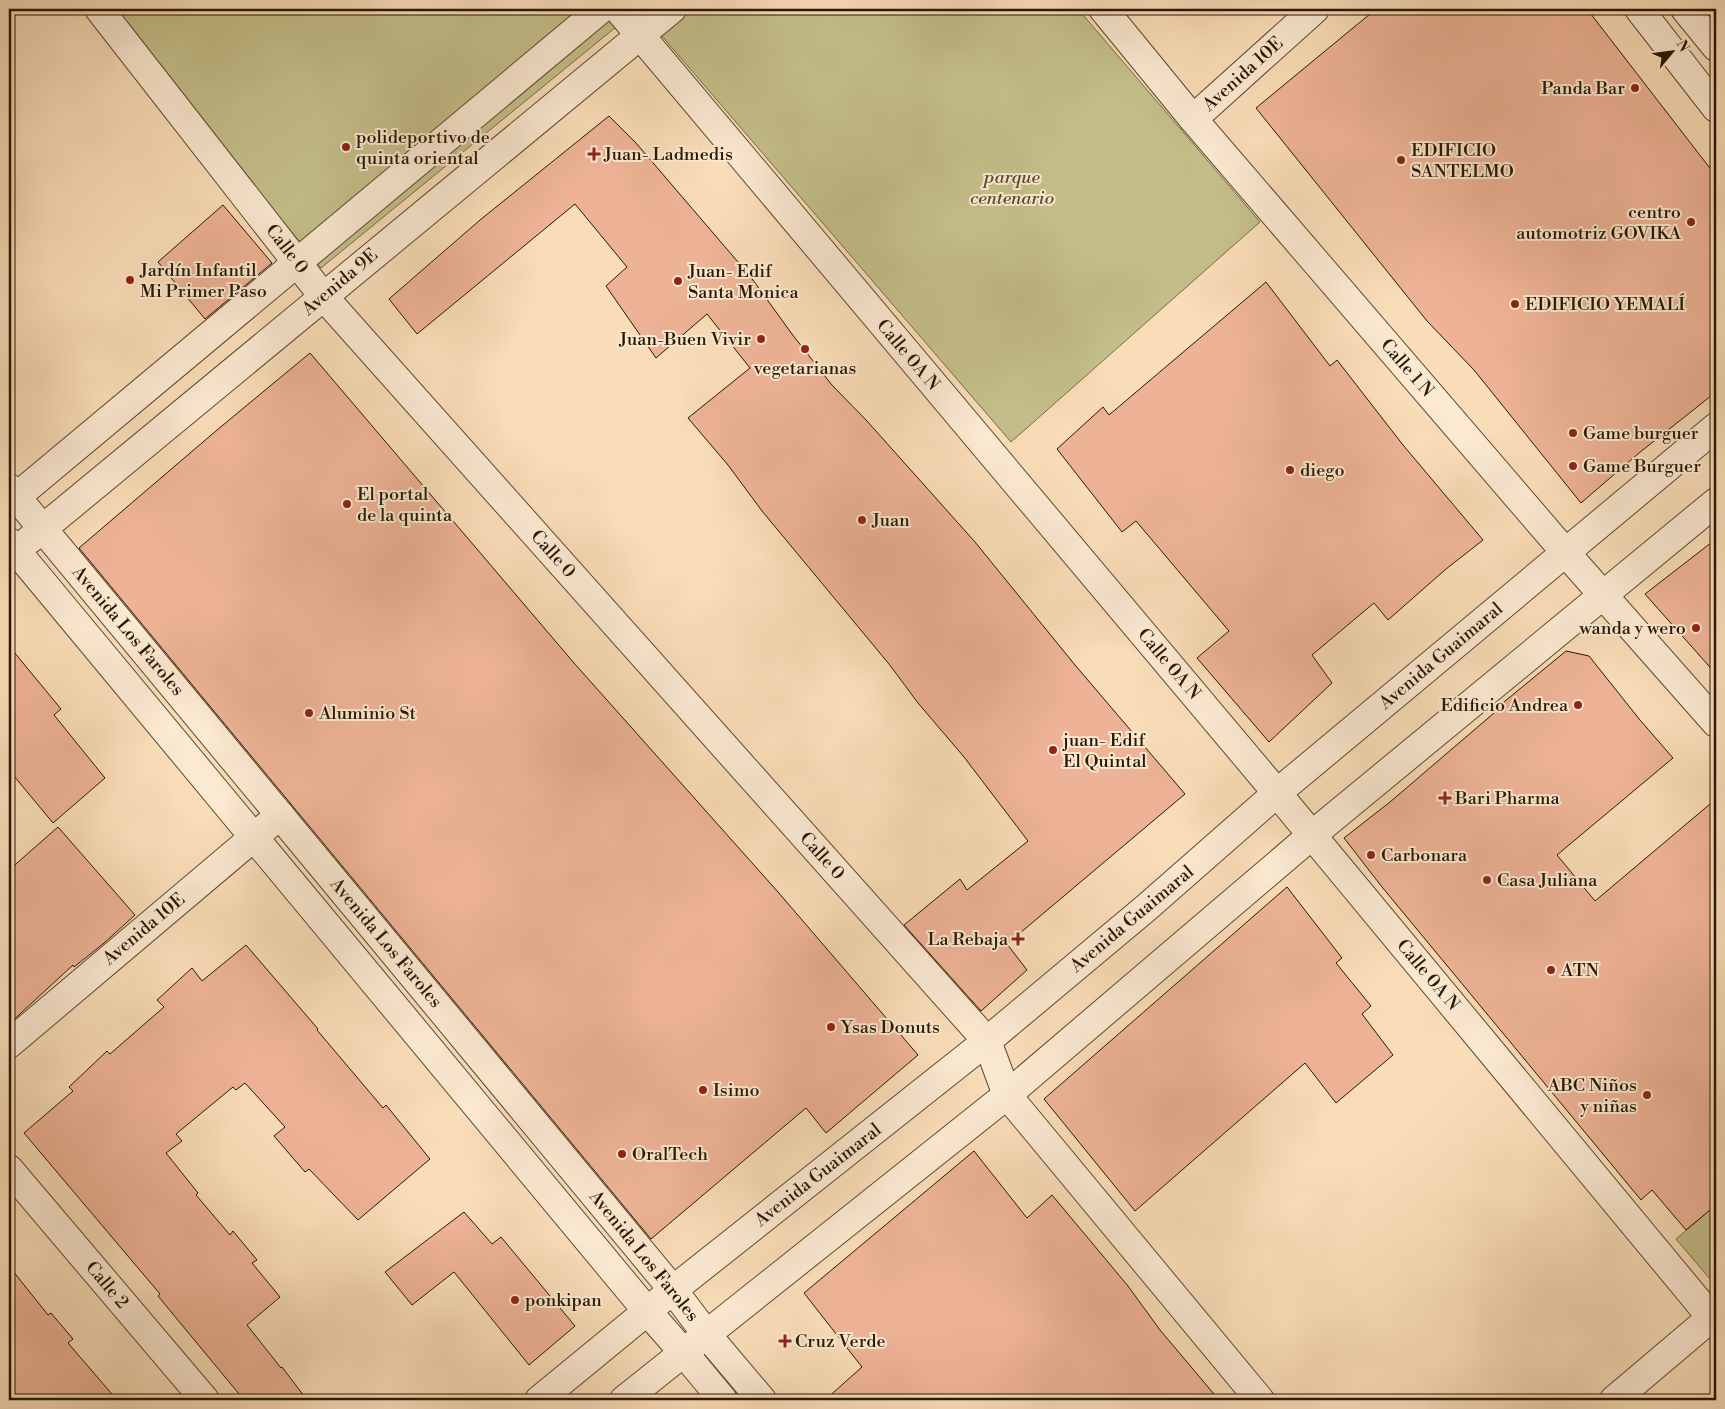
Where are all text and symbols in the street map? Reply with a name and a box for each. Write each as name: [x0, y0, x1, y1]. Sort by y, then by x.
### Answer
north arrow: [1648, 28, 1698, 78]
street label: Avenida 10E: [1197, 32, 1288, 117]
text: N: [1672, 37, 1693, 55]
place label: Panda Bar: [1541, 77, 1625, 100]
marker: Panda Bar: [1629, 82, 1641, 94]
place label: polideportivo de quinta oriental: [356, 126, 490, 170]
place label: EDIFICIO SANTELMO: [1411, 139, 1514, 183]
marker: polideportivo de quinta oriental: [340, 141, 352, 153]
place label: Juan- Ladmedis: [603, 143, 733, 166]
marker: Juan- Ladmedis: [588, 148, 600, 160]
marker: EDIFICIO SANTELMO: [1395, 154, 1407, 166]
park label: parque centenario: [970, 166, 1054, 210]
place label: centro automotriz GOVIKA: [1516, 201, 1682, 245]
marker: centro automotriz GOVIKA: [1685, 216, 1697, 228]
street label: Calle 0: [260, 220, 314, 279]
street label: Avenida 9E: [296, 244, 383, 321]
place label: Jardín Infantil Mi Primer Paso: [139, 259, 267, 303]
place label: Juan- Edif Santa Monica: [687, 260, 799, 304]
marker: Jardín Infantil Mi Primer Paso: [124, 274, 136, 286]
marker: Juan- Edif Santa Monica: [672, 275, 684, 287]
place label: EDIFICIO YEMALÍ: [1525, 293, 1685, 316]
marker: EDIFICIO YEMALÍ: [1509, 298, 1521, 310]
street label: Calle 0A N: [871, 315, 945, 396]
place label: Juan-Buen Vivir: [618, 328, 751, 351]
marker: Juan-Buen Vivir: [755, 333, 767, 345]
street label: Calle 1 N: [1375, 334, 1439, 402]
marker: vegetarianas: [799, 343, 811, 355]
place label: vegetarianas: [753, 357, 856, 380]
place label: Game burguer: [1583, 422, 1699, 445]
marker: Game burguer: [1567, 427, 1579, 439]
place label: Game Burguer: [1583, 455, 1701, 478]
place label: diego: [1300, 459, 1345, 482]
marker: Game Burguer: [1567, 460, 1579, 472]
marker: diego: [1284, 464, 1296, 476]
place label: El portal de la quinta: [357, 483, 453, 527]
marker: El portal de la quinta: [341, 498, 353, 510]
place label: Juan: [871, 509, 910, 532]
marker: Juan: [856, 514, 868, 526]
street label: Calle 0: [525, 525, 581, 583]
street label: Avenida Los Faroles: [66, 561, 189, 701]
street label: Avenida Guaimaral: [1374, 597, 1508, 715]
place label: wanda y wero: [1578, 617, 1686, 640]
marker: wanda y wero: [1690, 622, 1702, 634]
street label: Calle 0A N: [1132, 624, 1206, 705]
place label: Edificio Andrea: [1440, 694, 1569, 717]
marker: Edificio Andrea: [1572, 699, 1584, 711]
place label: Aluminio St: [318, 702, 416, 725]
marker: Aluminio St: [303, 707, 315, 719]
place label: juan- Edif El Quintal: [1062, 729, 1147, 773]
marker: juan- Edif El Quintal: [1047, 744, 1059, 756]
place label: Bari Pharma: [1454, 787, 1561, 810]
marker: Bari Pharma: [1439, 792, 1451, 804]
street label: Calle 0: [794, 827, 850, 885]
place label: Carbonara: [1381, 844, 1468, 867]
marker: Carbonara: [1365, 849, 1377, 861]
street label: Avenida Guaimaral: [1065, 860, 1199, 978]
place label: Casa Juliana: [1497, 869, 1598, 892]
street label: Avenida Los Faroles: [324, 873, 447, 1013]
marker: Casa Juliana: [1481, 874, 1493, 886]
street label: Avenida 10E: [97, 888, 190, 971]
place label: La Rebaja: [928, 928, 1009, 951]
marker: La Rebaja: [1012, 933, 1024, 945]
street label: Calle 0A N: [1391, 935, 1465, 1016]
place label: ATN: [1560, 959, 1600, 982]
marker: ATN: [1545, 964, 1557, 976]
place label: Ysas Donuts: [840, 1016, 940, 1039]
marker: Ysas Donuts: [825, 1021, 837, 1033]
place label: ABC Niños y niñas: [1547, 1074, 1637, 1118]
place label: Isimo: [713, 1079, 760, 1102]
marker: Isimo: [697, 1084, 709, 1096]
marker: ABC Niños y niñas: [1641, 1089, 1653, 1101]
street label: Avenida Guaimaral: [749, 1118, 886, 1232]
place label: OralTech: [632, 1143, 708, 1166]
marker: OralTech: [616, 1148, 628, 1160]
street label: Avenida Los Faroles: [583, 1185, 704, 1326]
street label: Calle 2: [80, 1256, 134, 1314]
place label: ponkipan: [525, 1289, 602, 1312]
marker: ponkipan: [509, 1294, 521, 1306]
place label: Cruz Verde: [795, 1330, 886, 1353]
marker: Cruz Verde: [779, 1335, 791, 1347]

